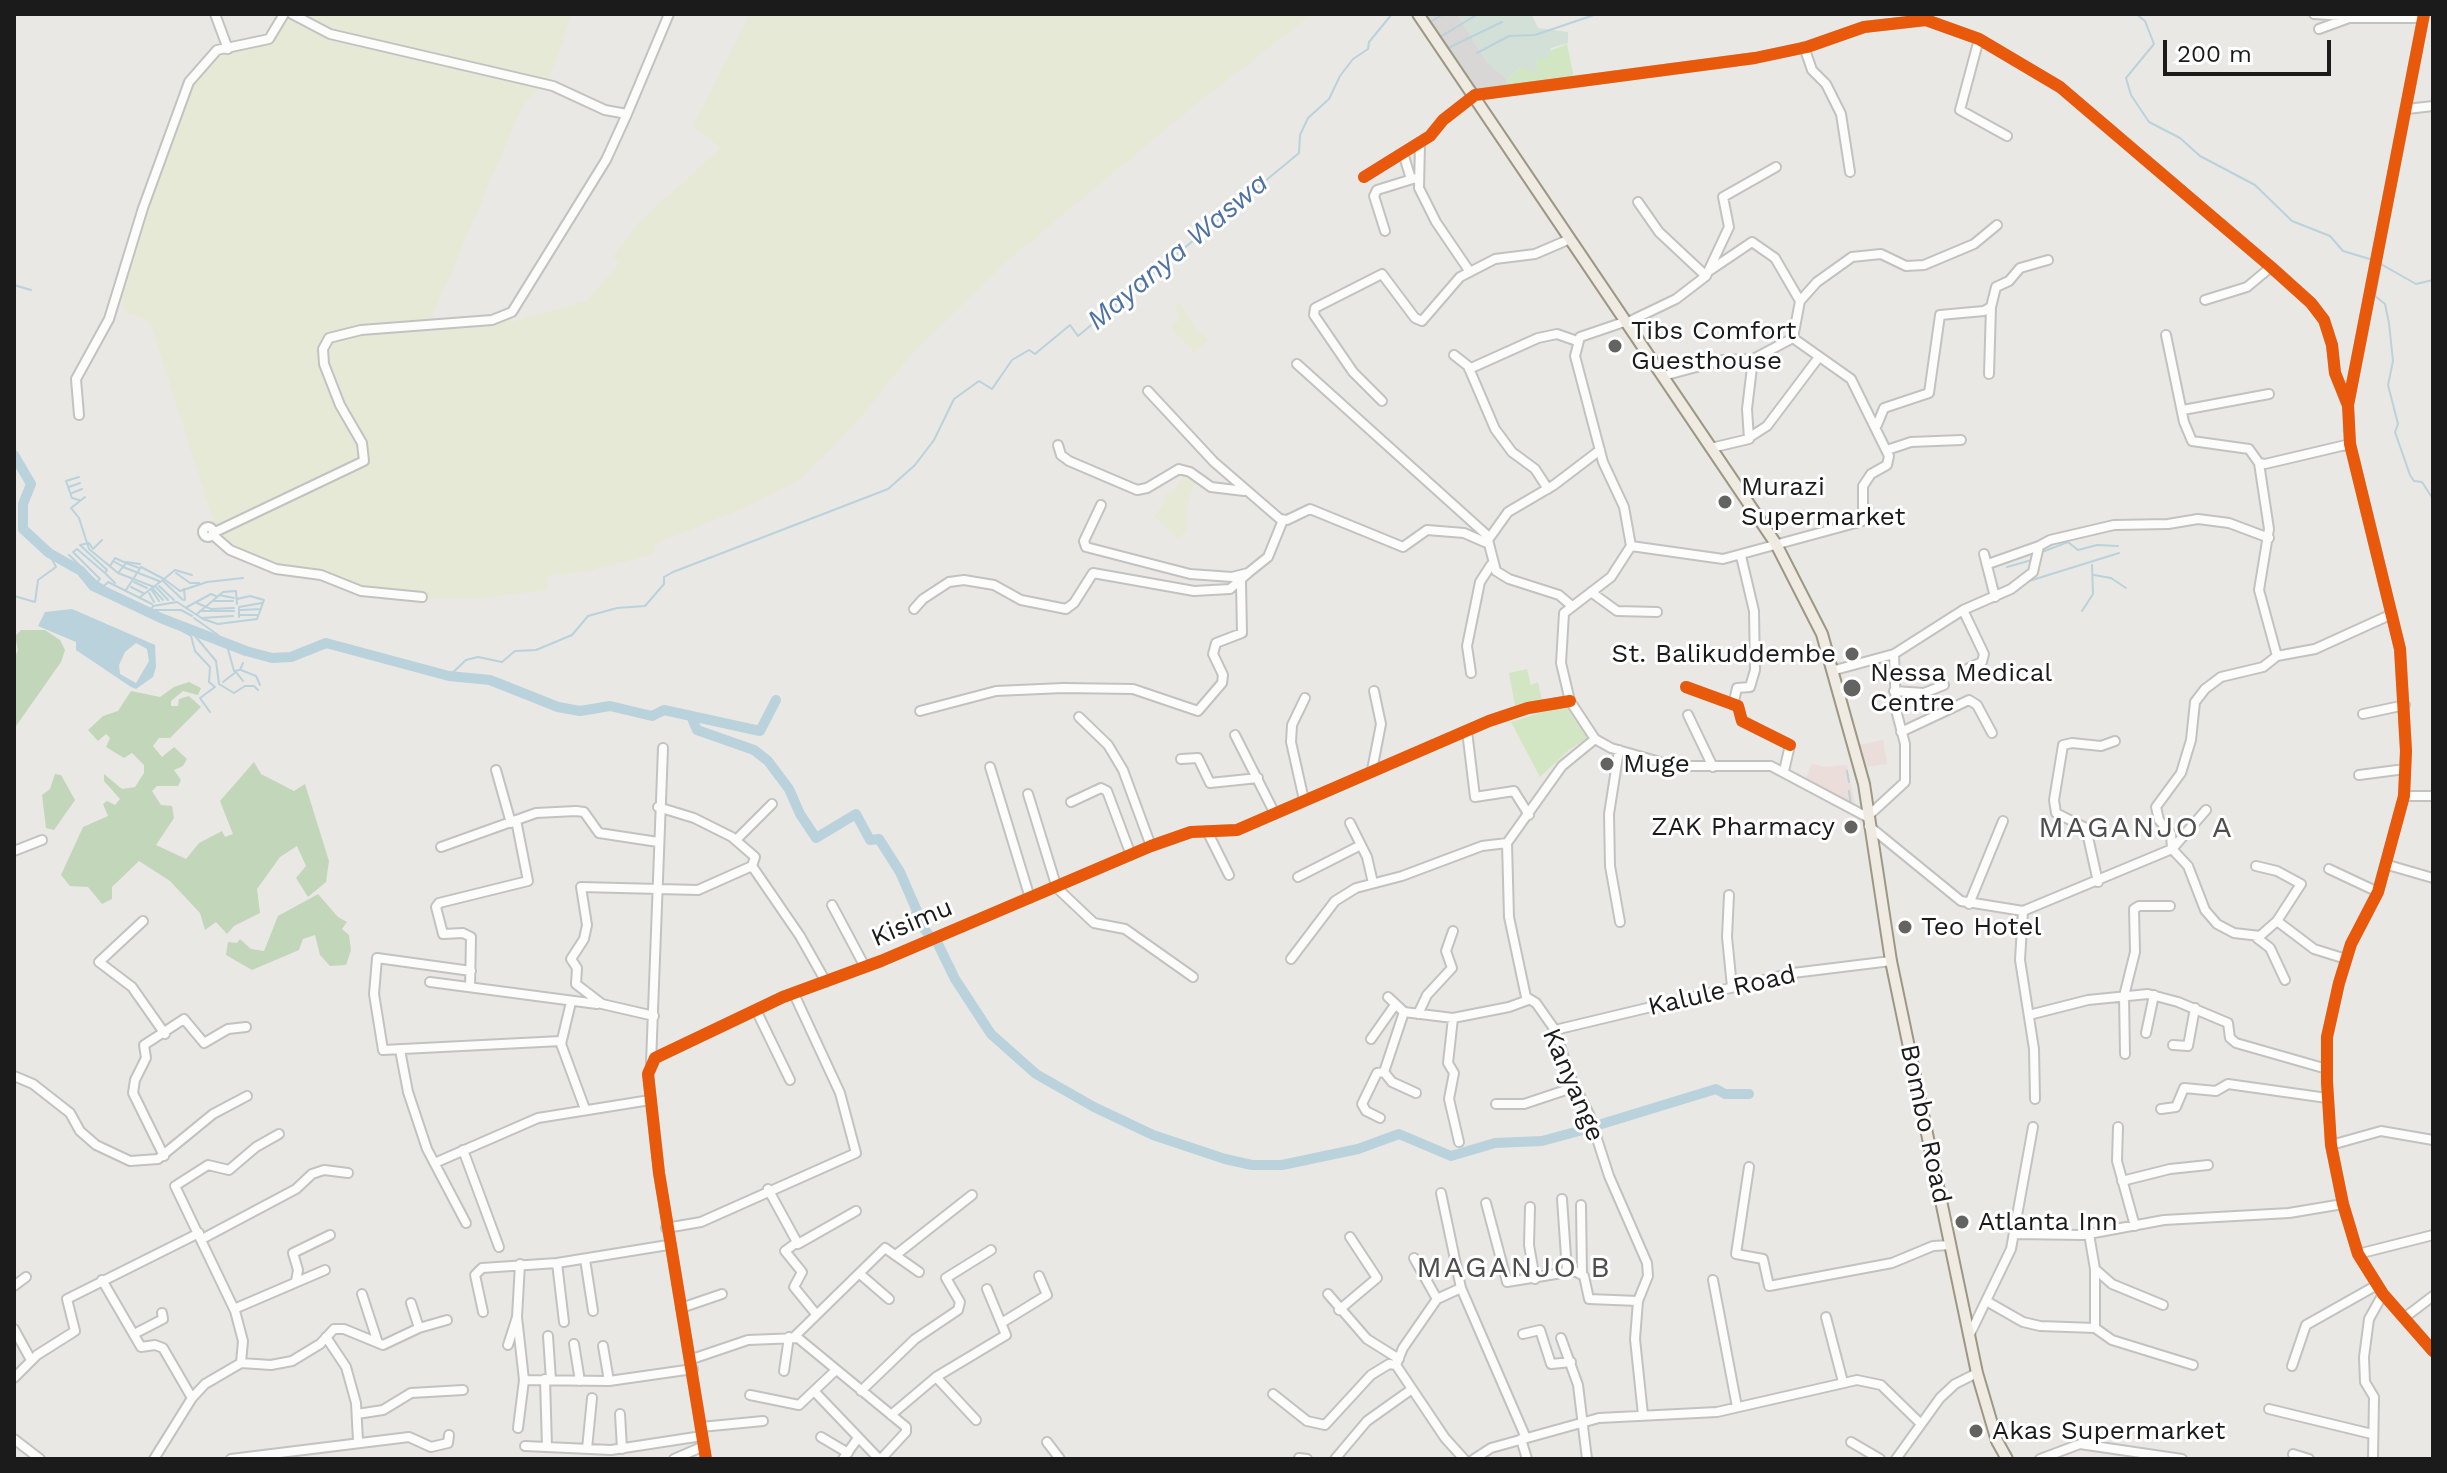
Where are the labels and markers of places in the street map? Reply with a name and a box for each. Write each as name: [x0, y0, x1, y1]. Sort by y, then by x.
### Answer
place label: Tibs Comfort Guesthouse: [1631, 315, 1796, 376]
marker: Tibs Comfort Guesthouse: [1606, 337, 1624, 355]
place label: Murazi Supermarket: [1741, 471, 1905, 532]
marker: Murazi Supermarket: [1716, 493, 1734, 511]
place label: St. Balikuddembe: [1612, 638, 1836, 670]
marker: St. Balikuddembe: [1843, 645, 1861, 663]
place label: Nessa Medical Centre: [1870, 657, 2052, 718]
marker: Nessa Medical Centre: [1841, 677, 1863, 699]
place label: Muge: [1623, 748, 1690, 780]
marker: Muge: [1598, 755, 1616, 773]
place label: ZAK Pharmacy: [1651, 811, 1835, 843]
marker: ZAK Pharmacy: [1842, 818, 1860, 836]
place label: Teo Hotel: [1921, 911, 2041, 943]
marker: Teo Hotel: [1896, 918, 1914, 936]
place label: Atlanta Inn: [1978, 1206, 2118, 1238]
marker: Atlanta Inn: [1953, 1213, 1971, 1231]
place label: Akas Supermarket: [1992, 1415, 2225, 1447]
marker: Akas Supermarket: [1967, 1422, 1985, 1440]

